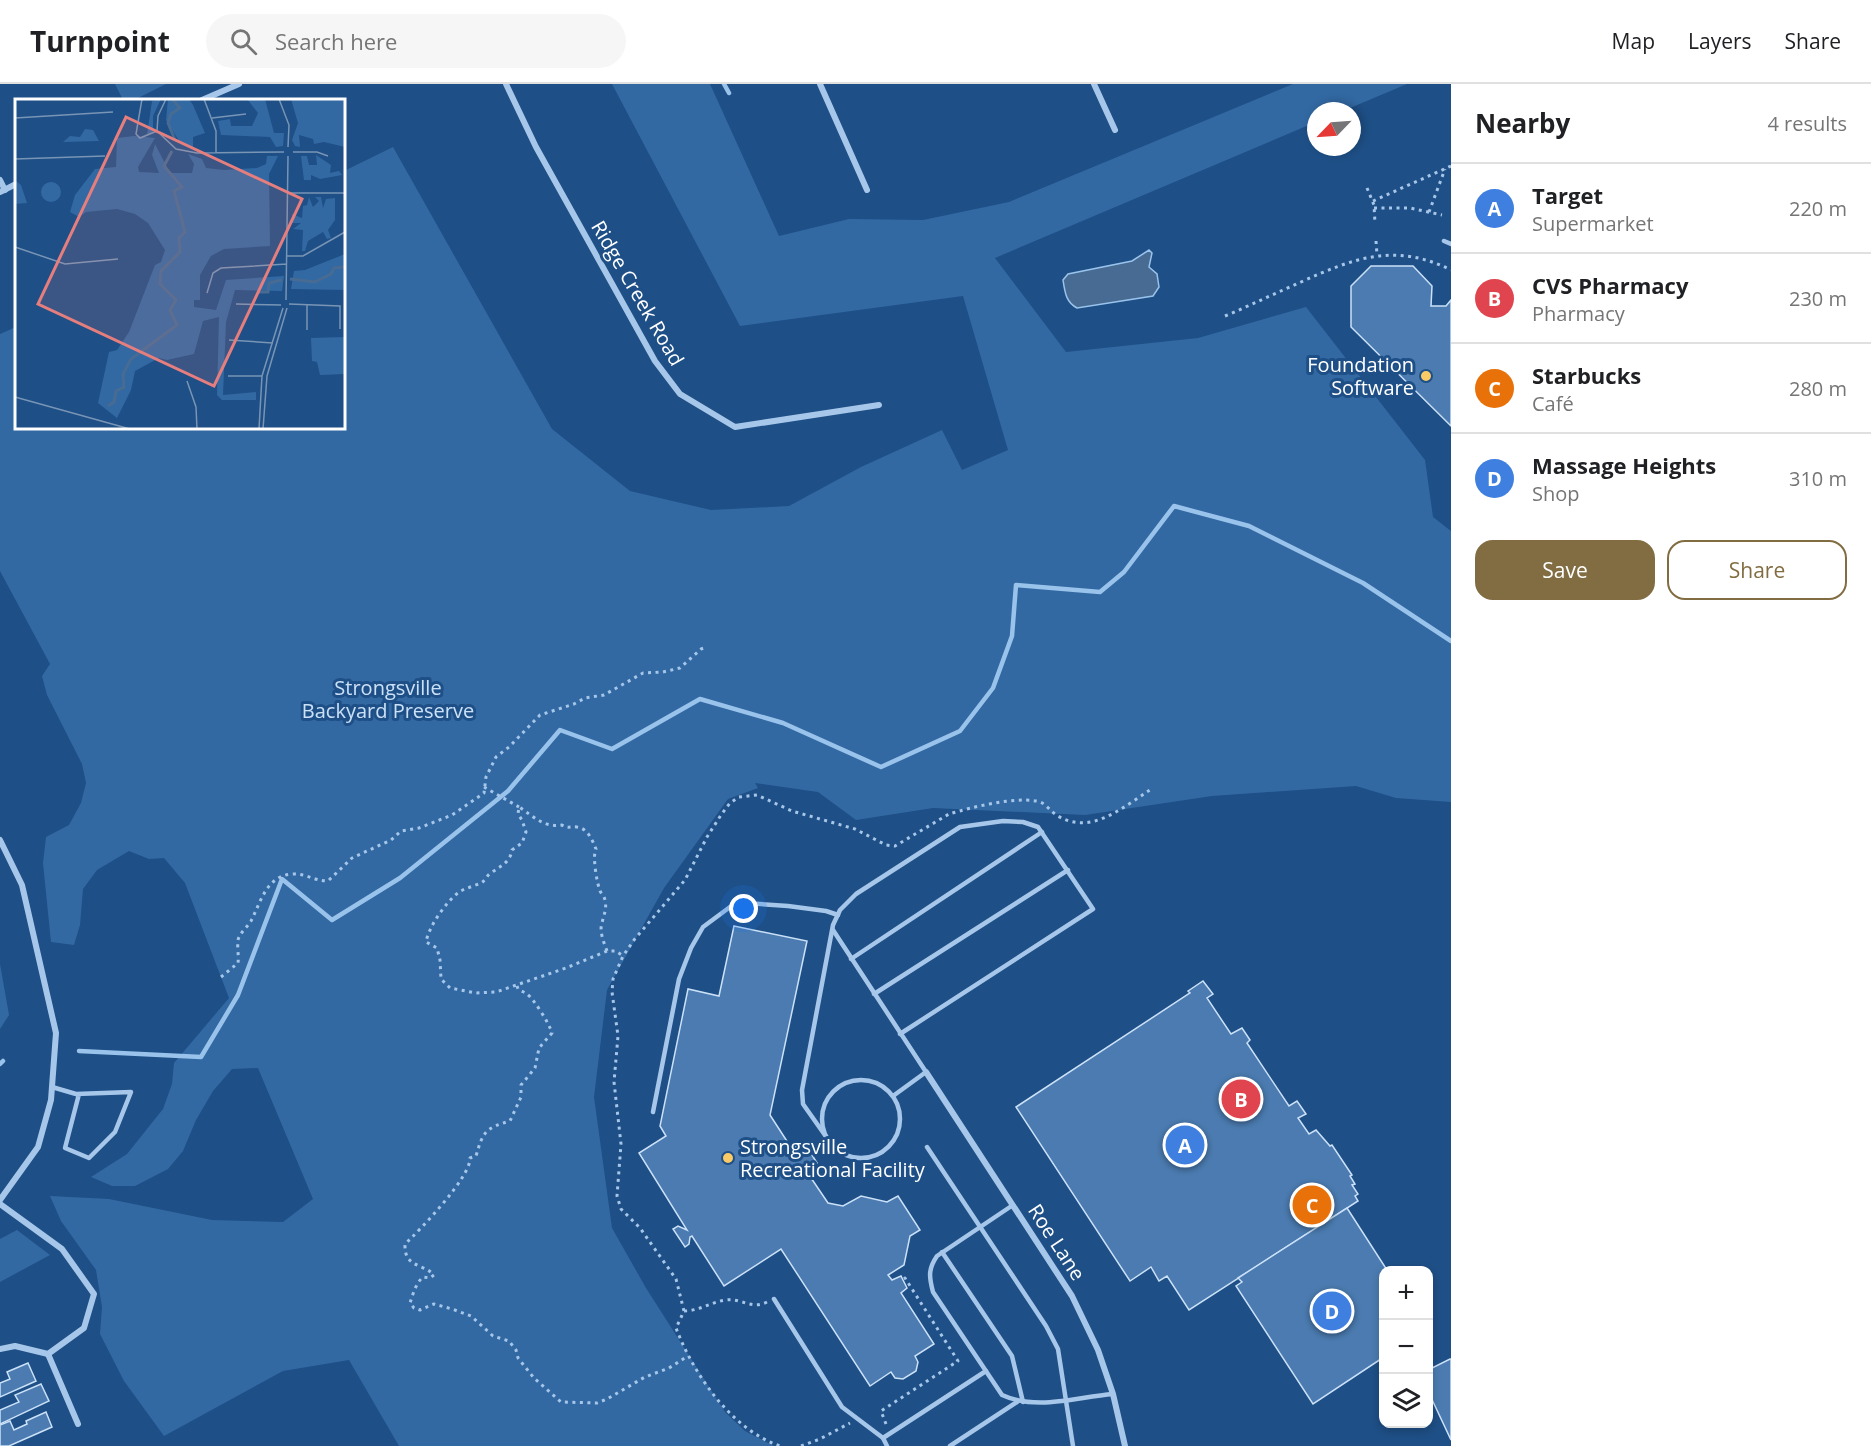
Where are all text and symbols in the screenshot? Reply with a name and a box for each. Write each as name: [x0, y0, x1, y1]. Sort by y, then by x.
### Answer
search box: [206, 14, 626, 68]
text: Turnpoint: [30, 22, 170, 60]
icon: search: [227, 25, 260, 58]
text: Search here: [275, 26, 397, 56]
text: Map: [1612, 27, 1655, 55]
text: Layers: [1688, 27, 1752, 55]
text: Share: [1785, 27, 1841, 55]
inset map: [15, 99, 345, 429]
north arrow: [1307, 102, 1361, 156]
text: Nearby: [1475, 105, 1570, 141]
text: 4 results: [1767, 110, 1847, 137]
text: Target: [1532, 180, 1603, 210]
text: A: [1488, 195, 1501, 222]
text: 220 m: [1789, 195, 1847, 222]
text: Supermarket: [1532, 210, 1654, 237]
street label: Ridge Creek Road: [585, 215, 691, 371]
text: CVS Pharmacy: [1532, 270, 1688, 300]
text: B: [1488, 285, 1501, 312]
text: 230 m: [1789, 285, 1847, 312]
text: Pharmacy: [1532, 300, 1625, 327]
place label: Foundation Software: [1307, 351, 1414, 401]
text: Starbucks: [1532, 360, 1641, 390]
marker: Foundation Software: [1419, 369, 1433, 383]
text: C: [1488, 375, 1501, 402]
text: 280 m: [1789, 375, 1847, 402]
text: Café: [1532, 390, 1574, 417]
text: Massage Heights: [1532, 450, 1716, 480]
text: D: [1487, 465, 1502, 492]
text: 310 m: [1789, 465, 1847, 492]
text: Shop: [1532, 480, 1580, 507]
button: Save: [1475, 540, 1655, 600]
button: Share: [1667, 540, 1847, 600]
park label: Strongsville Backyard Preserve: [302, 674, 474, 724]
your location: [729, 894, 758, 923]
pin: B: [1222, 1076, 1260, 1122]
pin: A: [1166, 1122, 1204, 1168]
place label: Strongsville Recreational Facility: [740, 1133, 926, 1183]
marker: Strongsville Recreational Facility: [721, 1151, 735, 1165]
pin: C: [1292, 1182, 1332, 1228]
street label: Roe Lane: [1022, 1199, 1092, 1285]
map controls: [1379, 1266, 1433, 1428]
button: +: [1379, 1266, 1433, 1320]
pin: D: [1312, 1288, 1352, 1334]
button: −: [1379, 1320, 1433, 1374]
button: layers: [1379, 1374, 1433, 1428]

